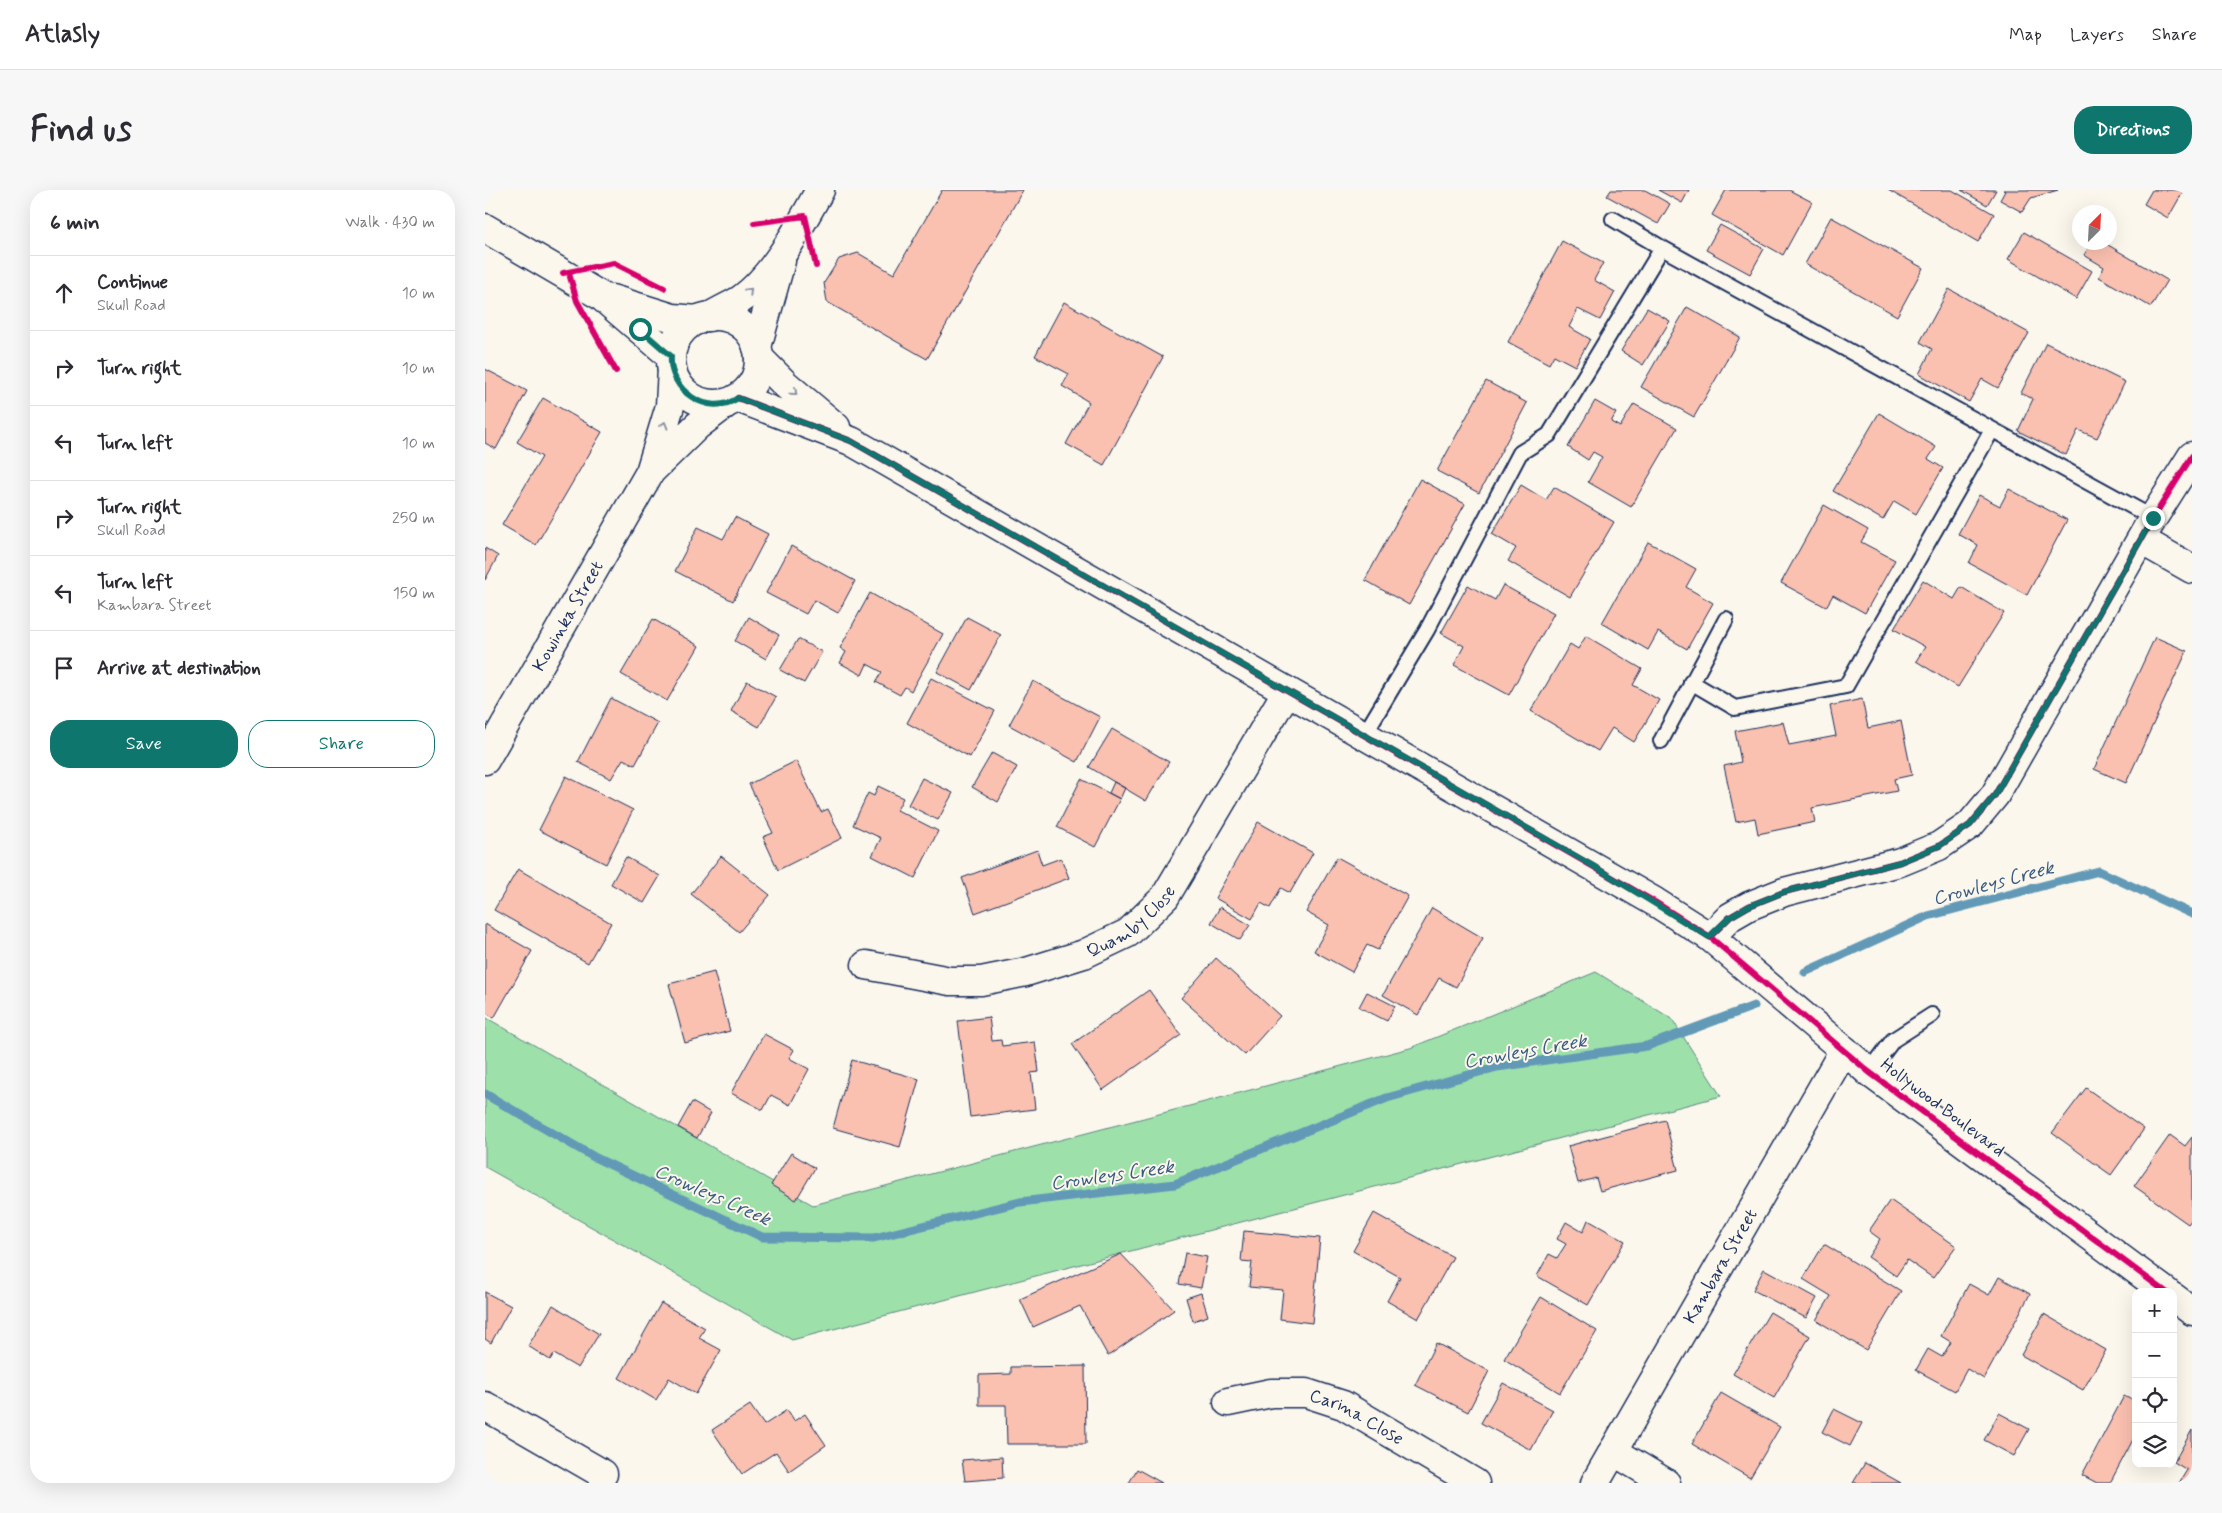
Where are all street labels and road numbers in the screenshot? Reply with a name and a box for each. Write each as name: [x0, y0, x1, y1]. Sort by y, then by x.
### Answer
street label: Kowinka Street: [527, 557, 610, 676]
street label: Quamby Close: [1083, 882, 1182, 964]
street label: Hollywood Boulevard: [1875, 1053, 2010, 1163]
street label: Kambara Street: [1678, 1205, 1764, 1328]
street label: Carina Close: [1306, 1384, 1408, 1451]

